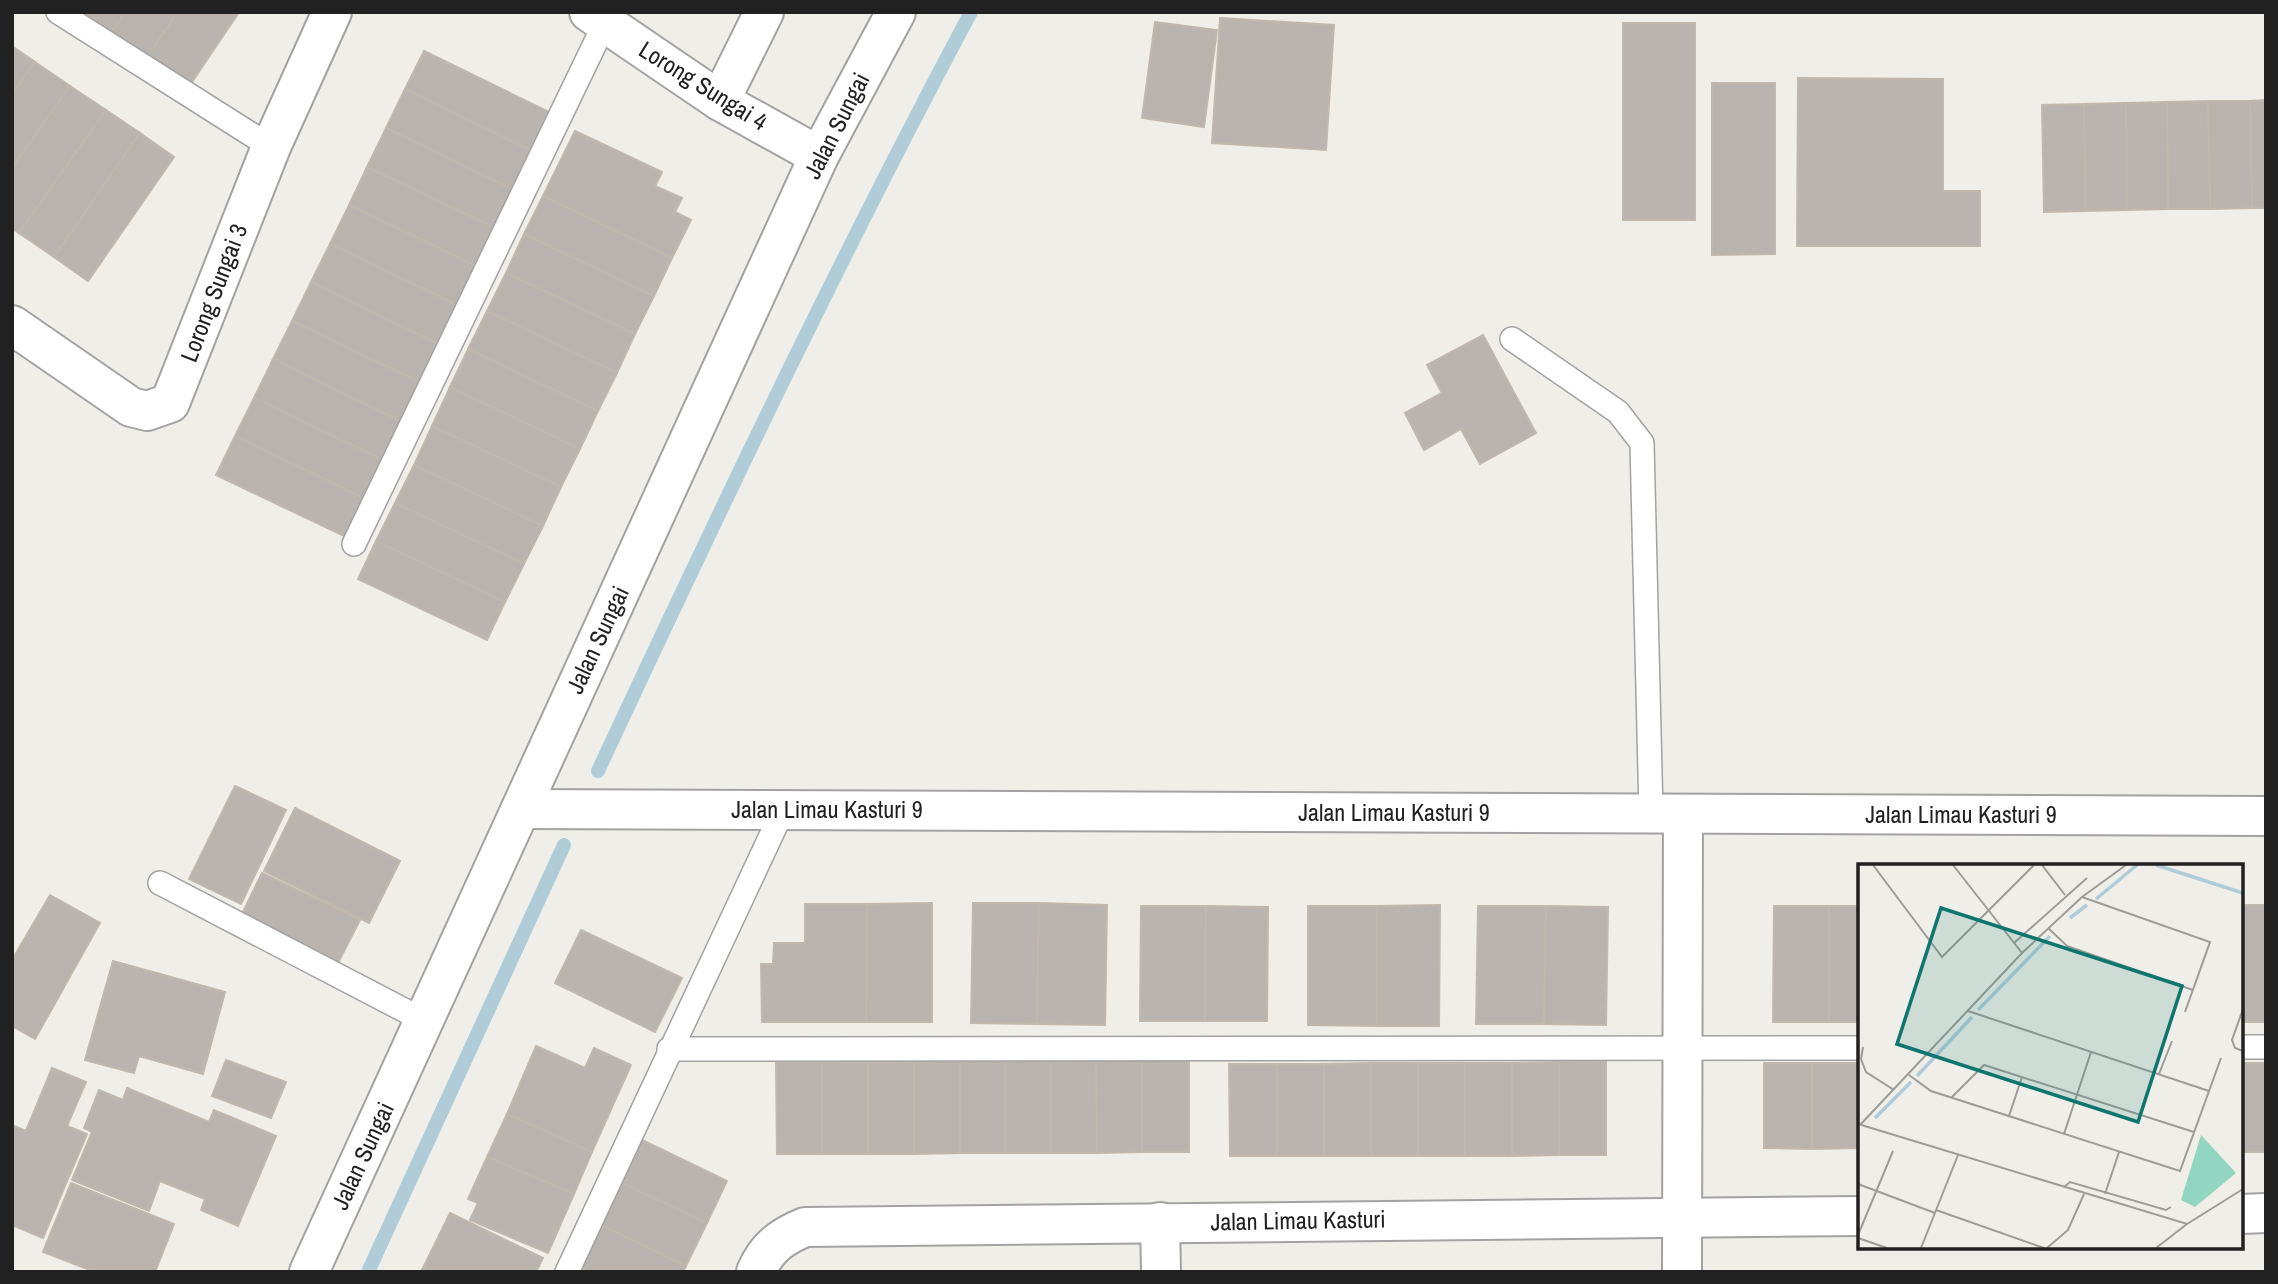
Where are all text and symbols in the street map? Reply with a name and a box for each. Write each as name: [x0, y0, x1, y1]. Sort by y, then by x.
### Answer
street label: Lorong Sungai 4: [633, 33, 774, 137]
street label: Jalan Sungai: [796, 67, 876, 184]
street label: Lorong Sungai 3: [172, 219, 254, 366]
street label: Jalan Sungai: [558, 581, 636, 698]
street label: Jalan Limau Kasturi 9: [731, 793, 923, 825]
street label: Jalan Limau Kasturi 9: [1298, 796, 1490, 828]
street label: Jalan Limau Kasturi 9: [1865, 798, 2057, 830]
inset map: [1858, 864, 2243, 1249]
street label: Jalan Sungai: [323, 1097, 401, 1214]
street label: Jalan Limau Kasturi: [1210, 1202, 1386, 1238]

